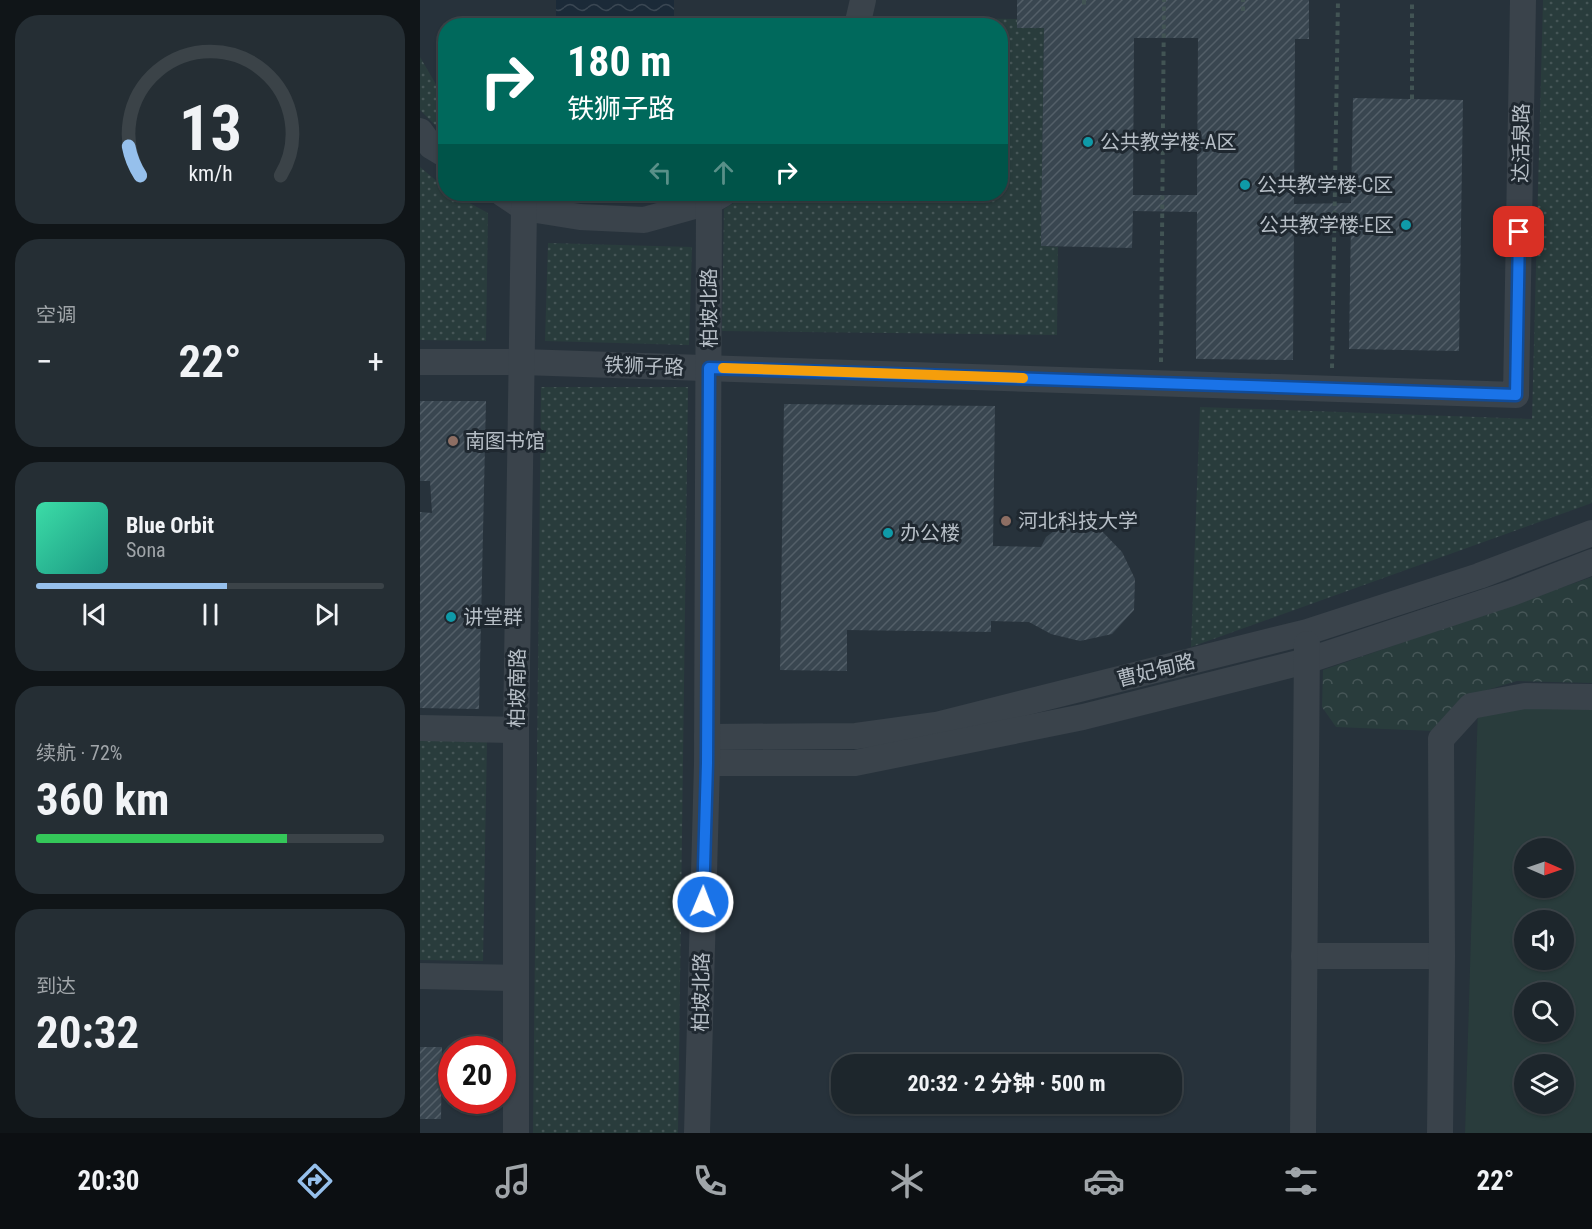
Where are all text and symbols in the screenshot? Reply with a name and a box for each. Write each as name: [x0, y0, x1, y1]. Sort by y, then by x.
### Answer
text: 180 m: [567, 37, 672, 86]
icon: right: [468, 42, 546, 120]
text: 13: [178, 92, 242, 165]
text: 铁狮子路: [567, 93, 675, 125]
street label: 达活泉路: [1508, 103, 1534, 183]
place label: 公共教学楼-A区: [1100, 130, 1237, 154]
marker: 公共教学楼-A区: [1081, 135, 1095, 149]
icon: left: [644, 156, 677, 189]
icon: ahead: [707, 156, 740, 189]
icon: right: [770, 156, 803, 189]
text: km/h: [188, 162, 232, 187]
place label: 公共教学楼-C区: [1257, 173, 1393, 197]
marker: 公共教学楼-C区: [1238, 178, 1252, 192]
pin: [1493, 206, 1544, 257]
place label: 公共教学楼-E区: [1259, 213, 1394, 237]
icon: arrive: [1502, 215, 1535, 248]
marker: 公共教学楼-E区: [1399, 218, 1413, 232]
street label: 柏坡北路: [697, 268, 721, 348]
text: 空调: [36, 303, 76, 327]
text: 22°: [179, 335, 242, 388]
text: −: [36, 342, 53, 381]
text: +: [368, 342, 384, 381]
street label: 铁狮子路: [604, 353, 684, 379]
place label: 南图书馆: [465, 429, 545, 453]
marker: 南图书馆: [446, 434, 460, 448]
place label: 河北科技大学: [1018, 509, 1138, 533]
text: Blue Orbit: [126, 513, 214, 538]
marker: 河北科技大学: [999, 514, 1013, 528]
place label: 办公楼: [900, 521, 960, 545]
marker: 办公楼: [881, 526, 895, 540]
text: Sona: [126, 538, 166, 562]
icon: previous: [78, 598, 111, 631]
icon: pause: [194, 598, 227, 631]
icon: next: [310, 598, 343, 631]
place label: 讲堂群: [463, 605, 523, 629]
marker: 讲堂群: [444, 610, 458, 624]
street label: 柏坡南路: [504, 648, 530, 728]
street label: 曹妃甸路: [1114, 649, 1198, 691]
text: 续航 · 72%: [36, 741, 122, 765]
text: 360 km: [36, 773, 169, 826]
north arrow: [1514, 838, 1574, 898]
map controls: [1514, 838, 1574, 1114]
position arrow: [671, 870, 735, 934]
button: sound: [1514, 910, 1574, 970]
street label: 柏坡北路: [688, 952, 714, 1032]
text: 到达: [36, 974, 76, 998]
button: search: [1514, 982, 1574, 1042]
text: 20:32: [36, 1006, 139, 1059]
speed limit sign: 20: [438, 1036, 516, 1114]
button: layers: [1514, 1054, 1574, 1114]
text: 20:32 · 2 分钟 · 500 m: [907, 1071, 1106, 1096]
icon: directions: [294, 1160, 336, 1202]
icon: music: [492, 1160, 534, 1202]
icon: phone: [689, 1160, 731, 1202]
icon: climate: [886, 1160, 928, 1202]
icon: car: [1083, 1160, 1125, 1202]
icon: filters: [1280, 1160, 1322, 1202]
text: 20:30: [78, 1165, 139, 1197]
text: 22°: [1477, 1165, 1514, 1197]

